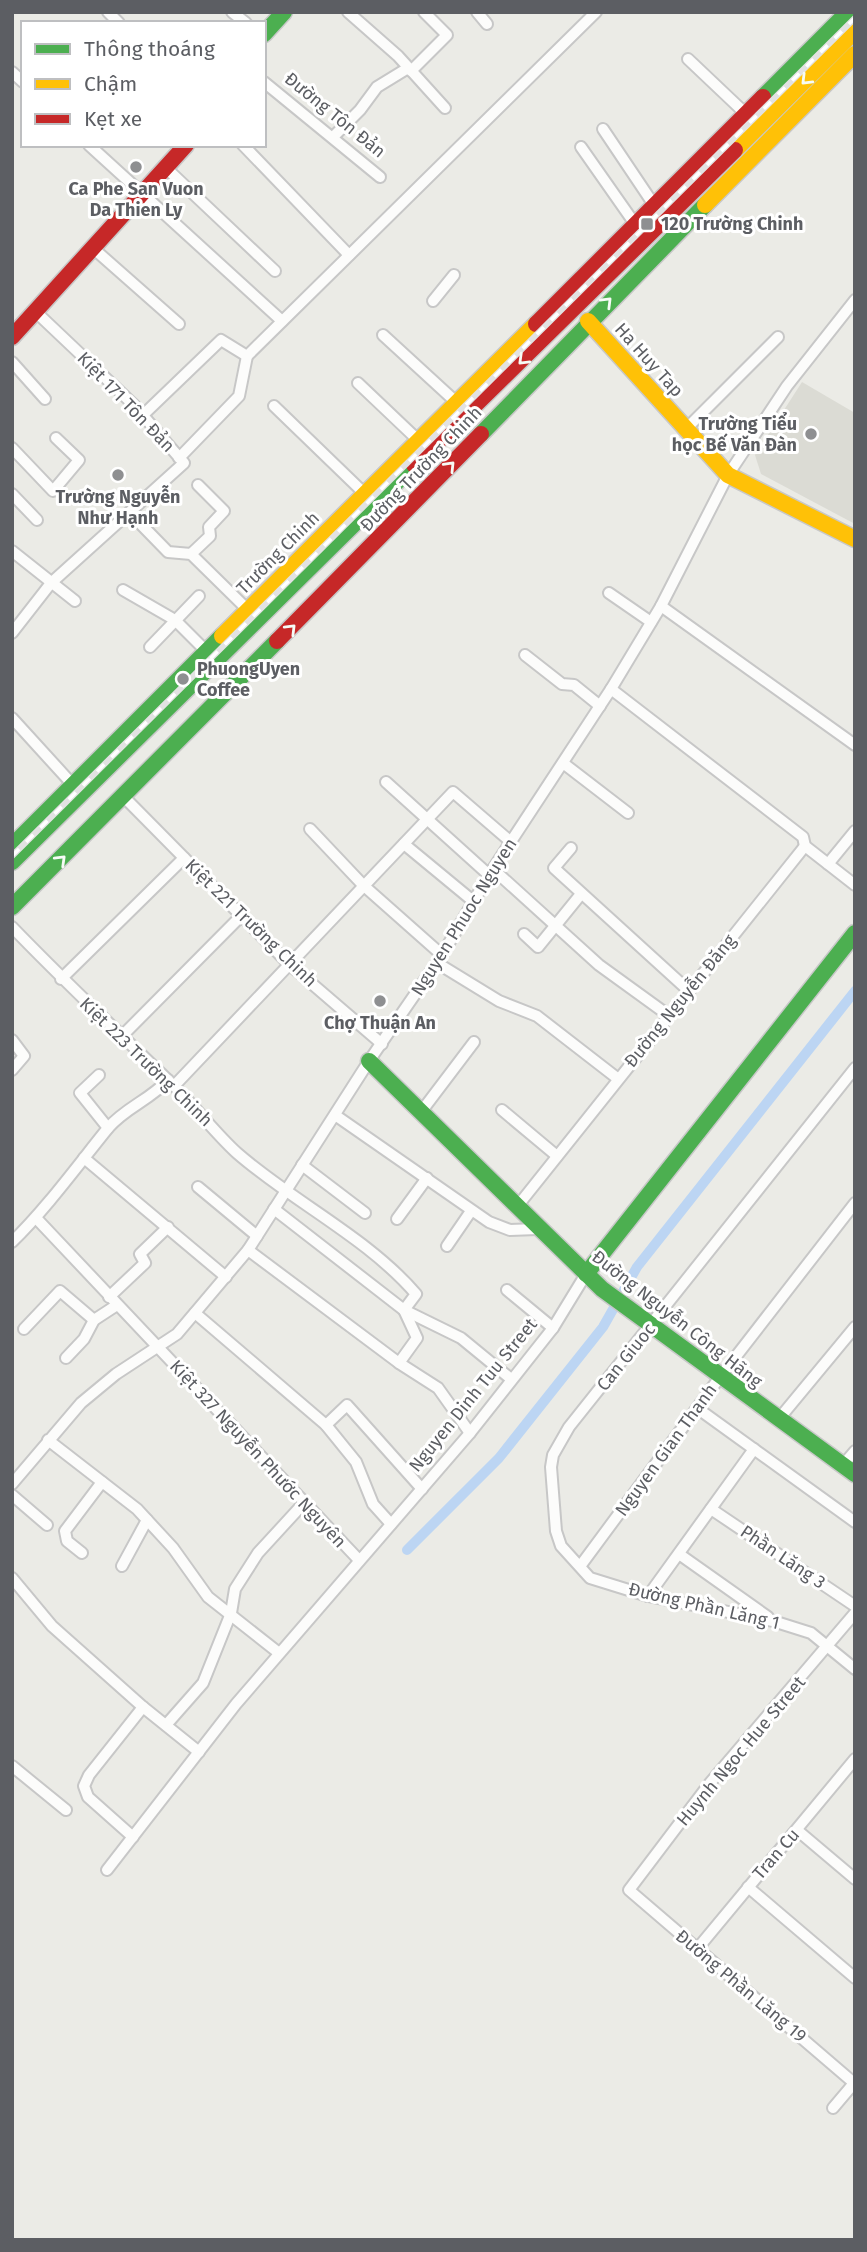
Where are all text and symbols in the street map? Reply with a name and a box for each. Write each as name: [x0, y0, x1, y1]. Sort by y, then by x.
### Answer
legend: [21, 21, 266, 147]
text: Thông thoáng: [84, 36, 215, 62]
street label: Đường Tôn Đản: [280, 68, 390, 162]
text: Chậm: [84, 71, 137, 97]
one-way arrow: [802, 71, 815, 84]
text: Kẹt xe: [84, 106, 142, 132]
marker: Ca Phe San Vuon Da Thien Ly: [128, 159, 144, 175]
place label: Ca Phe San Vuon Da Thien Ly: [68, 178, 204, 221]
place label: 120 Trường Chinh: [661, 213, 803, 235]
marker: 120 Trường Chinh: [639, 216, 655, 232]
one-way arrow: [599, 298, 611, 310]
street label: Ha Huy Tap: [610, 318, 688, 402]
street label: Kiệt 171 Tôn Đản: [73, 347, 179, 457]
one-way arrow: [518, 352, 531, 365]
street label: Đường Trường Chinh: [355, 402, 487, 536]
place label: Trường Tiểu học Bế Văn Đàn: [672, 411, 797, 456]
marker: Trường Tiểu học Bế Văn Đàn: [803, 426, 819, 442]
one-way arrow: [441, 461, 454, 474]
marker: Trường Nguyễn Như Hạnh: [110, 467, 126, 483]
place label: Trường Nguyễn Như Hạnh: [56, 485, 180, 529]
street label: Trường Chinh: [232, 507, 324, 599]
one-way arrow: [283, 625, 296, 638]
place label: PhuongUyen Coffee: [197, 658, 300, 701]
marker: PhuongUyen Coffee: [175, 671, 191, 687]
street label: Nguyen Phuoc Nguyen: [406, 834, 522, 1000]
street label: Kiệt 221 Trường Chinh: [180, 854, 322, 992]
one-way arrow: [53, 855, 66, 868]
street label: Đường Nguyễn Đăng: [619, 929, 741, 1072]
street label: Kiệt 223 Trường Chinh: [75, 993, 217, 1131]
marker: Chợ Thuận An: [372, 993, 388, 1009]
place label: Chợ Thuận An: [324, 1012, 436, 1034]
street label: Đường Nguyễn Công Hãng: [587, 1245, 768, 1393]
street label: Nguyen Dinh Tuu Street: [404, 1313, 542, 1476]
street label: Can Giuoc: [592, 1318, 660, 1395]
street label: Kiệt 327 Nguyễn Phước Nguyên: [165, 1355, 352, 1552]
street label: Nguyen Gian Thanh: [611, 1380, 721, 1520]
street label: Phần Lăng 3: [736, 1520, 830, 1594]
street label: Đường Phần Lăng 1: [626, 1578, 782, 1634]
street label: Huynh Ngoc Hue Street: [672, 1671, 810, 1830]
street label: Tran Cu: [748, 1824, 804, 1884]
street label: Đường Phần Lăng 19: [671, 1925, 811, 2047]

